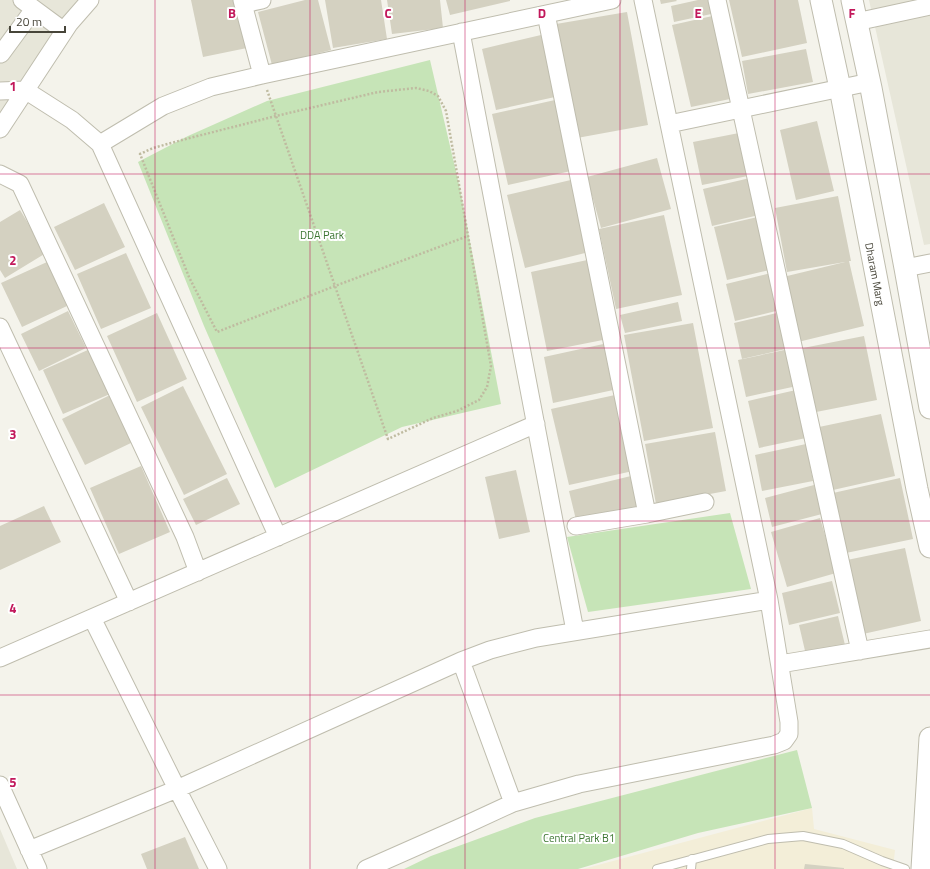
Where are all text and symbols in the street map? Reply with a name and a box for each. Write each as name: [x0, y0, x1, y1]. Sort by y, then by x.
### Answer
text: B: [228, 3, 236, 23]
text: C: [384, 3, 392, 23]
text: D: [538, 3, 546, 23]
text: E: [694, 3, 702, 23]
text: F: [849, 3, 856, 23]
scale bar: [10, 8, 65, 34]
text: 20 m: [16, 12, 42, 31]
text: 1: [9, 76, 17, 96]
park label: DDA Park: [300, 227, 345, 243]
street label: Dharam Marg: [861, 241, 889, 307]
text: 2: [9, 250, 17, 270]
text: 3: [9, 424, 17, 444]
text: 4: [9, 598, 17, 618]
text: 5: [9, 772, 17, 792]
park label: Central Park B1: [543, 830, 615, 846]

